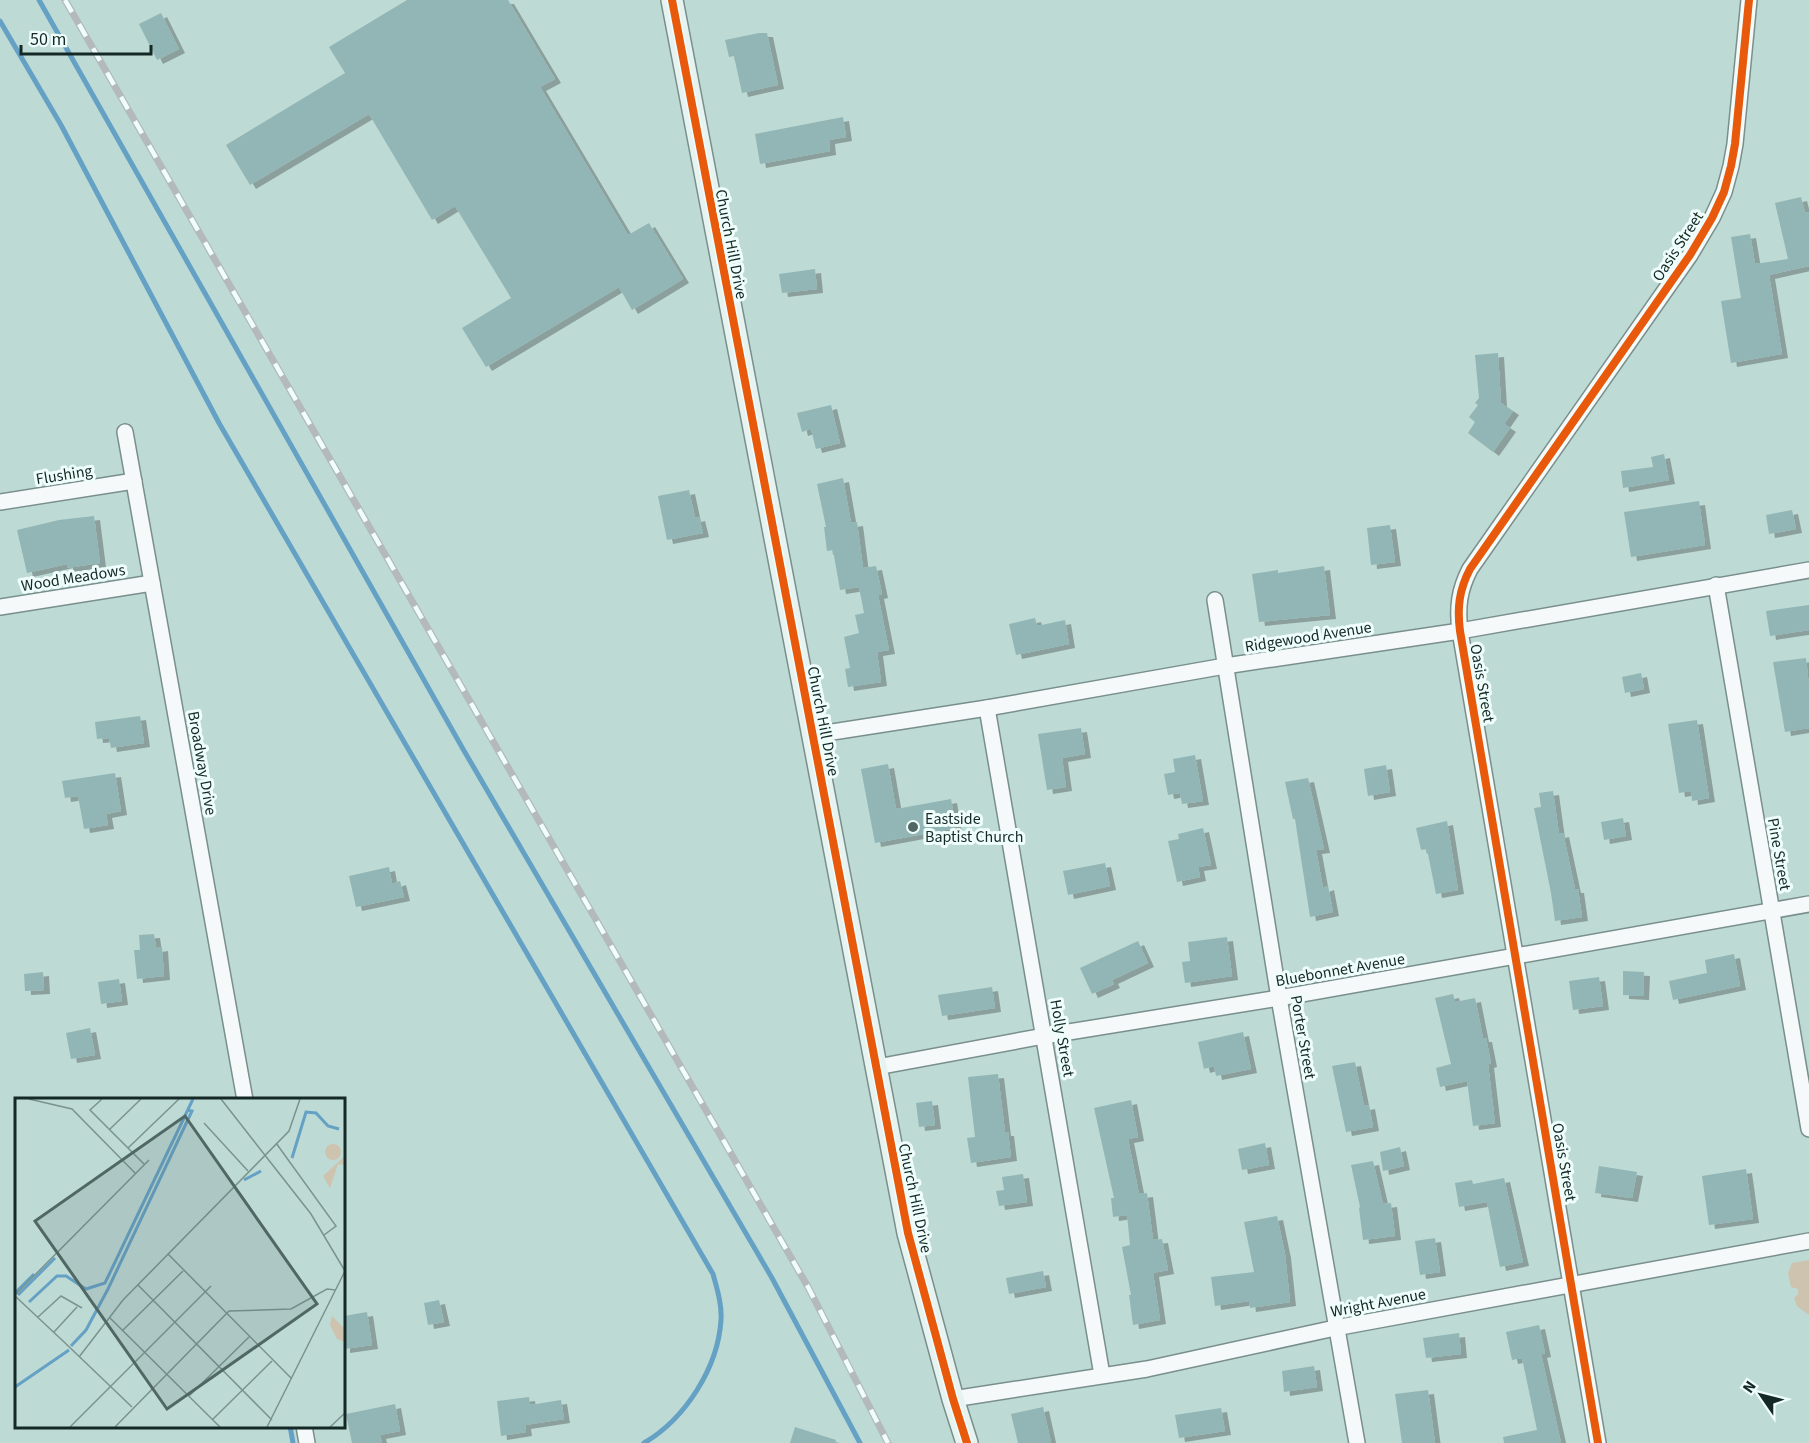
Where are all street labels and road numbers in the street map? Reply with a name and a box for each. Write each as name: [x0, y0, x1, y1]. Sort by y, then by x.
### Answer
street label: Church Hill Drive: [710, 187, 752, 301]
street label: Oasis Street: [1647, 207, 1709, 286]
street label: Flushing: [34, 460, 94, 490]
street label: Wood Meadows: [20, 559, 127, 597]
street label: Ridgewood Avenue: [1243, 616, 1373, 658]
street label: Oasis Street: [1464, 642, 1500, 725]
street label: Church Hill Drive: [802, 664, 844, 778]
street label: Broadway Drive: [182, 710, 222, 817]
street label: Pine Street: [1762, 816, 1796, 893]
street label: Bluebonnet Avenue: [1274, 948, 1407, 992]
street label: Porter Street: [1285, 993, 1321, 1081]
street label: Holly Street: [1044, 998, 1080, 1079]
street label: Oasis Street: [1546, 1121, 1582, 1204]
street label: Church Hill Drive: [893, 1141, 937, 1255]
street label: Wright Avenue: [1329, 1283, 1428, 1323]

